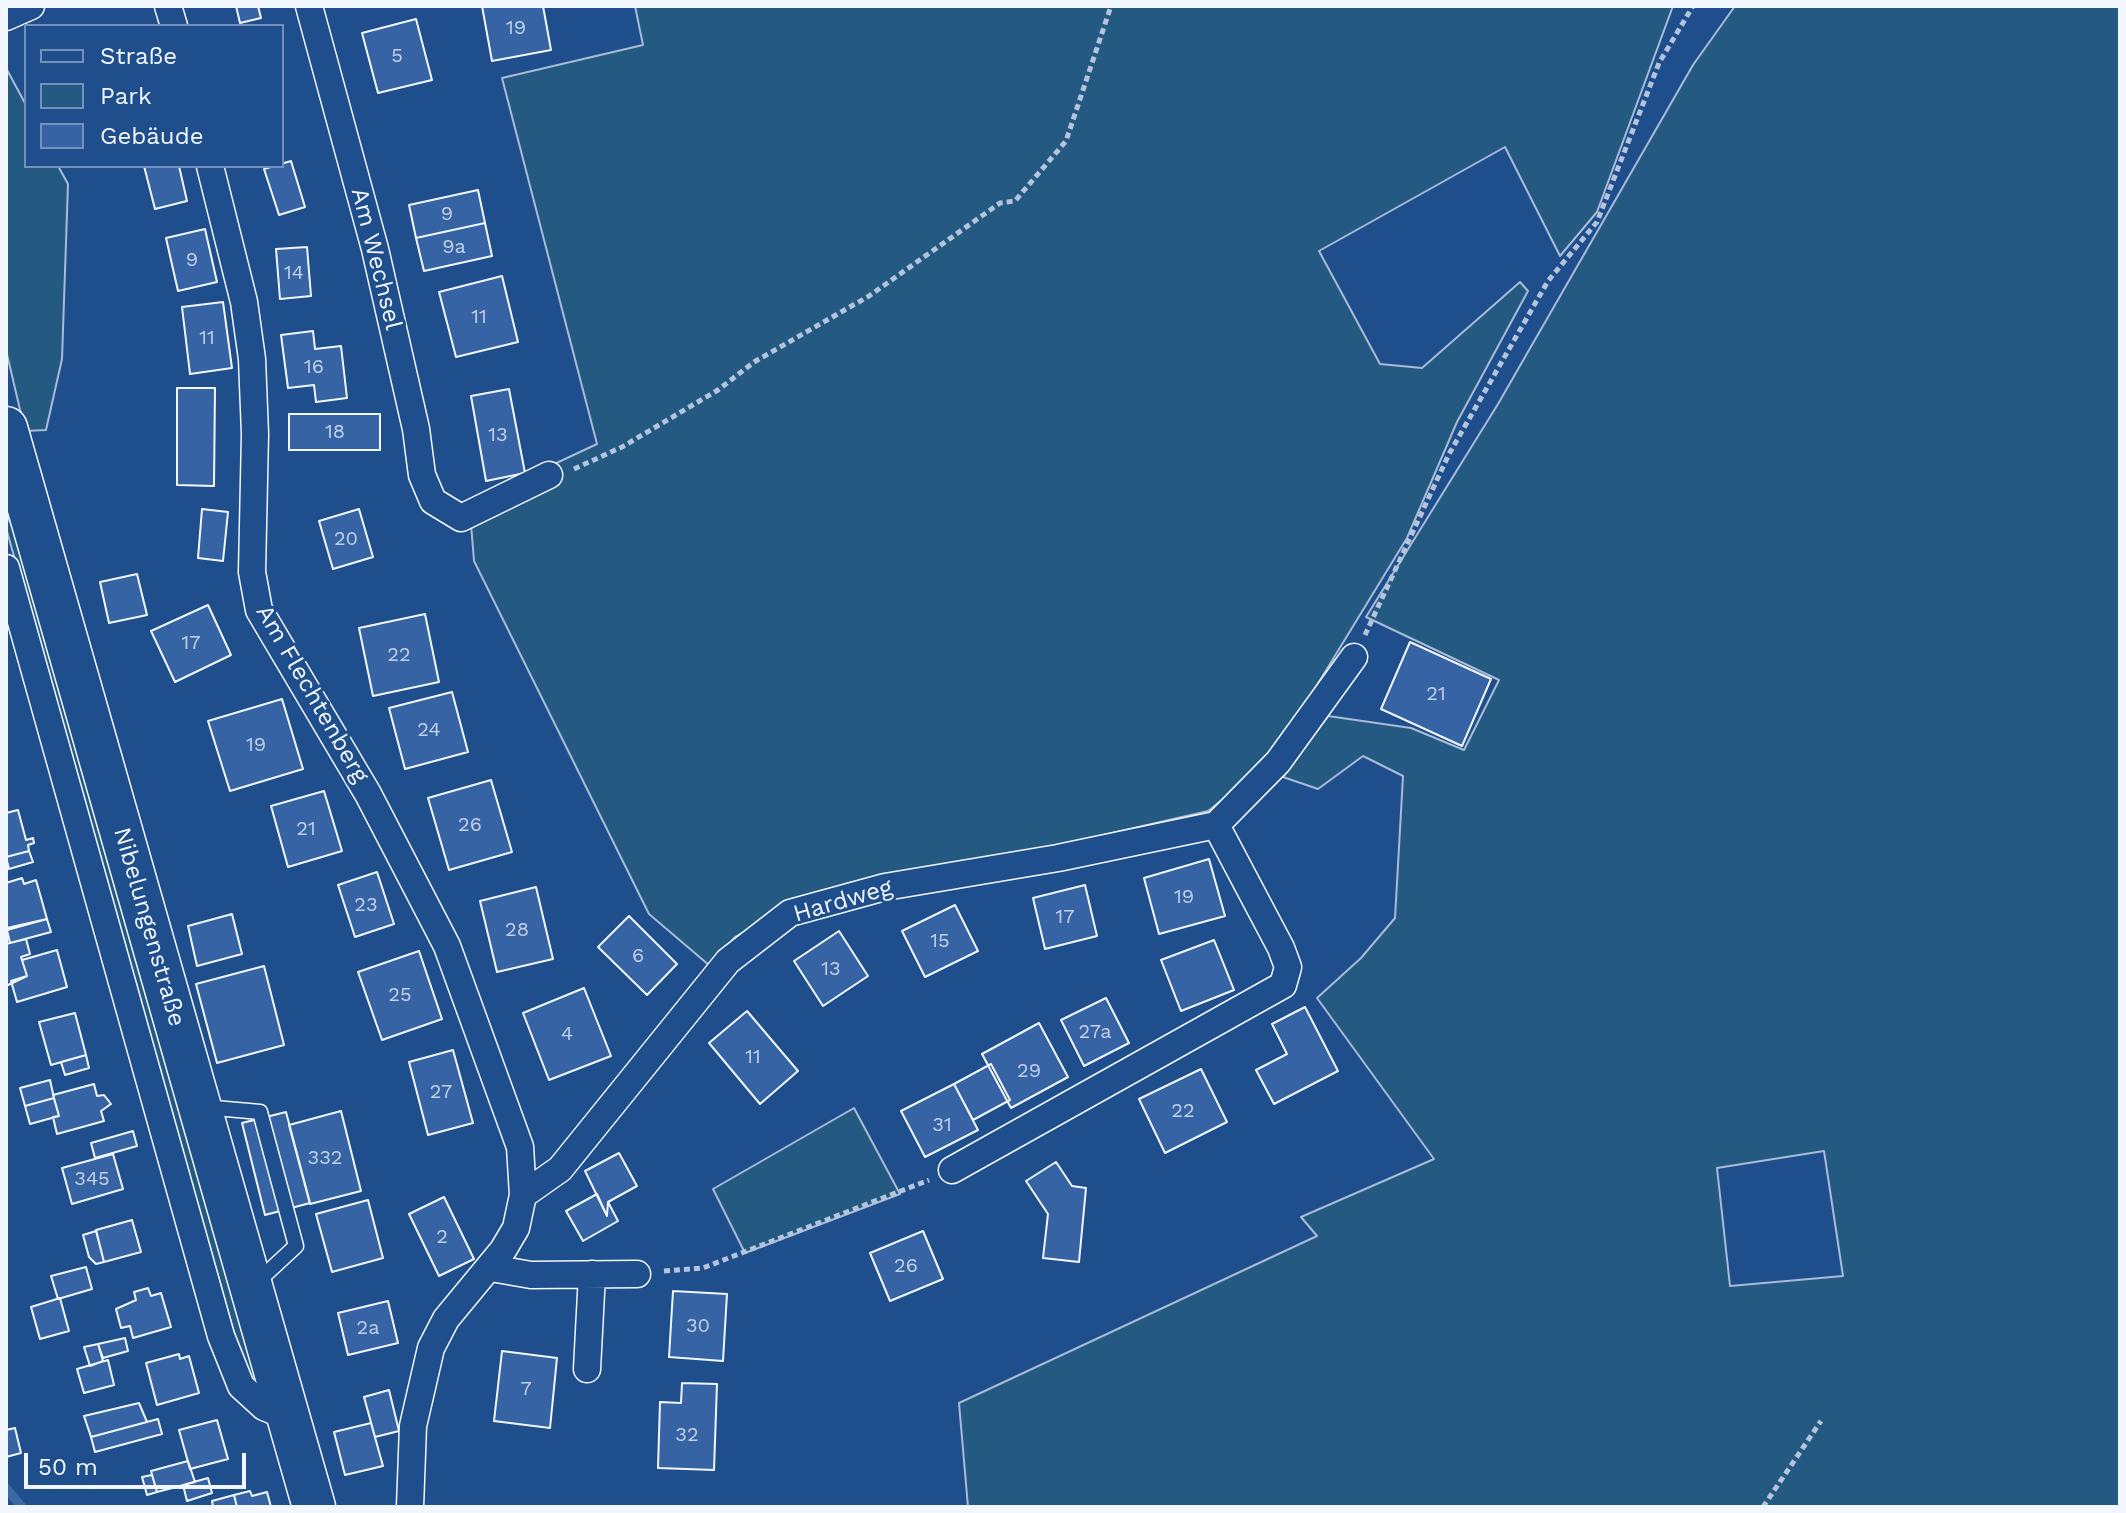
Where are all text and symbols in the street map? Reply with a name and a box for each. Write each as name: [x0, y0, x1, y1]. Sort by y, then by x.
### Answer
house number: 19: [506, 16, 526, 40]
legend: [24, 24, 284, 168]
text: Straße: [100, 42, 177, 70]
house number: 5: [391, 44, 403, 68]
text: Park: [100, 82, 152, 110]
text: Gebäude: [100, 122, 204, 150]
street label: Am Wechsel: [344, 185, 408, 333]
house number: 9: [441, 202, 453, 226]
house number: 9a: [442, 235, 466, 259]
house number: 9: [186, 248, 198, 272]
house number: 14: [284, 261, 304, 285]
house number: 11: [471, 305, 487, 329]
house number: 11: [199, 326, 215, 350]
house number: 16: [304, 355, 324, 379]
house number: 18: [325, 420, 345, 444]
house number: 13: [488, 423, 508, 447]
house number: 20: [334, 527, 358, 551]
street label: Am Flechtenberg: [249, 600, 375, 788]
house number: 17: [181, 631, 201, 655]
house number: 22: [387, 643, 411, 667]
house number: 21: [1426, 682, 1446, 706]
house number: 24: [417, 718, 441, 742]
house number: 19: [246, 733, 266, 757]
house number: 26: [458, 813, 482, 837]
house number: 21: [296, 817, 316, 841]
street label: Nibelungenstraße: [107, 824, 191, 1030]
street label: Hardweg: [790, 873, 896, 929]
house number: 19: [1174, 885, 1194, 909]
house number: 23: [354, 893, 378, 917]
house number: 17: [1055, 905, 1075, 929]
house number: 28: [505, 918, 529, 942]
house number: 15: [930, 929, 950, 953]
house number: 6: [632, 944, 644, 968]
house number: 13: [821, 957, 841, 981]
house number: 25: [388, 983, 412, 1007]
house number: 27a: [1078, 1020, 1112, 1044]
house number: 4: [561, 1022, 573, 1046]
house number: 11: [745, 1045, 761, 1069]
house number: 29: [1017, 1059, 1041, 1083]
house number: 27: [430, 1080, 452, 1104]
house number: 22: [1171, 1099, 1195, 1123]
house number: 31: [932, 1113, 952, 1137]
house number: 332: [308, 1146, 342, 1170]
house number: 345: [74, 1167, 110, 1191]
house number: 2: [436, 1225, 448, 1249]
house number: 26: [894, 1254, 918, 1278]
house number: 30: [686, 1314, 710, 1338]
house number: 2a: [357, 1316, 379, 1340]
house number: 7: [520, 1377, 532, 1401]
house number: 32: [675, 1423, 699, 1447]
scale bar: [28, 1437, 250, 1487]
text: 50 m: [38, 1453, 98, 1481]

